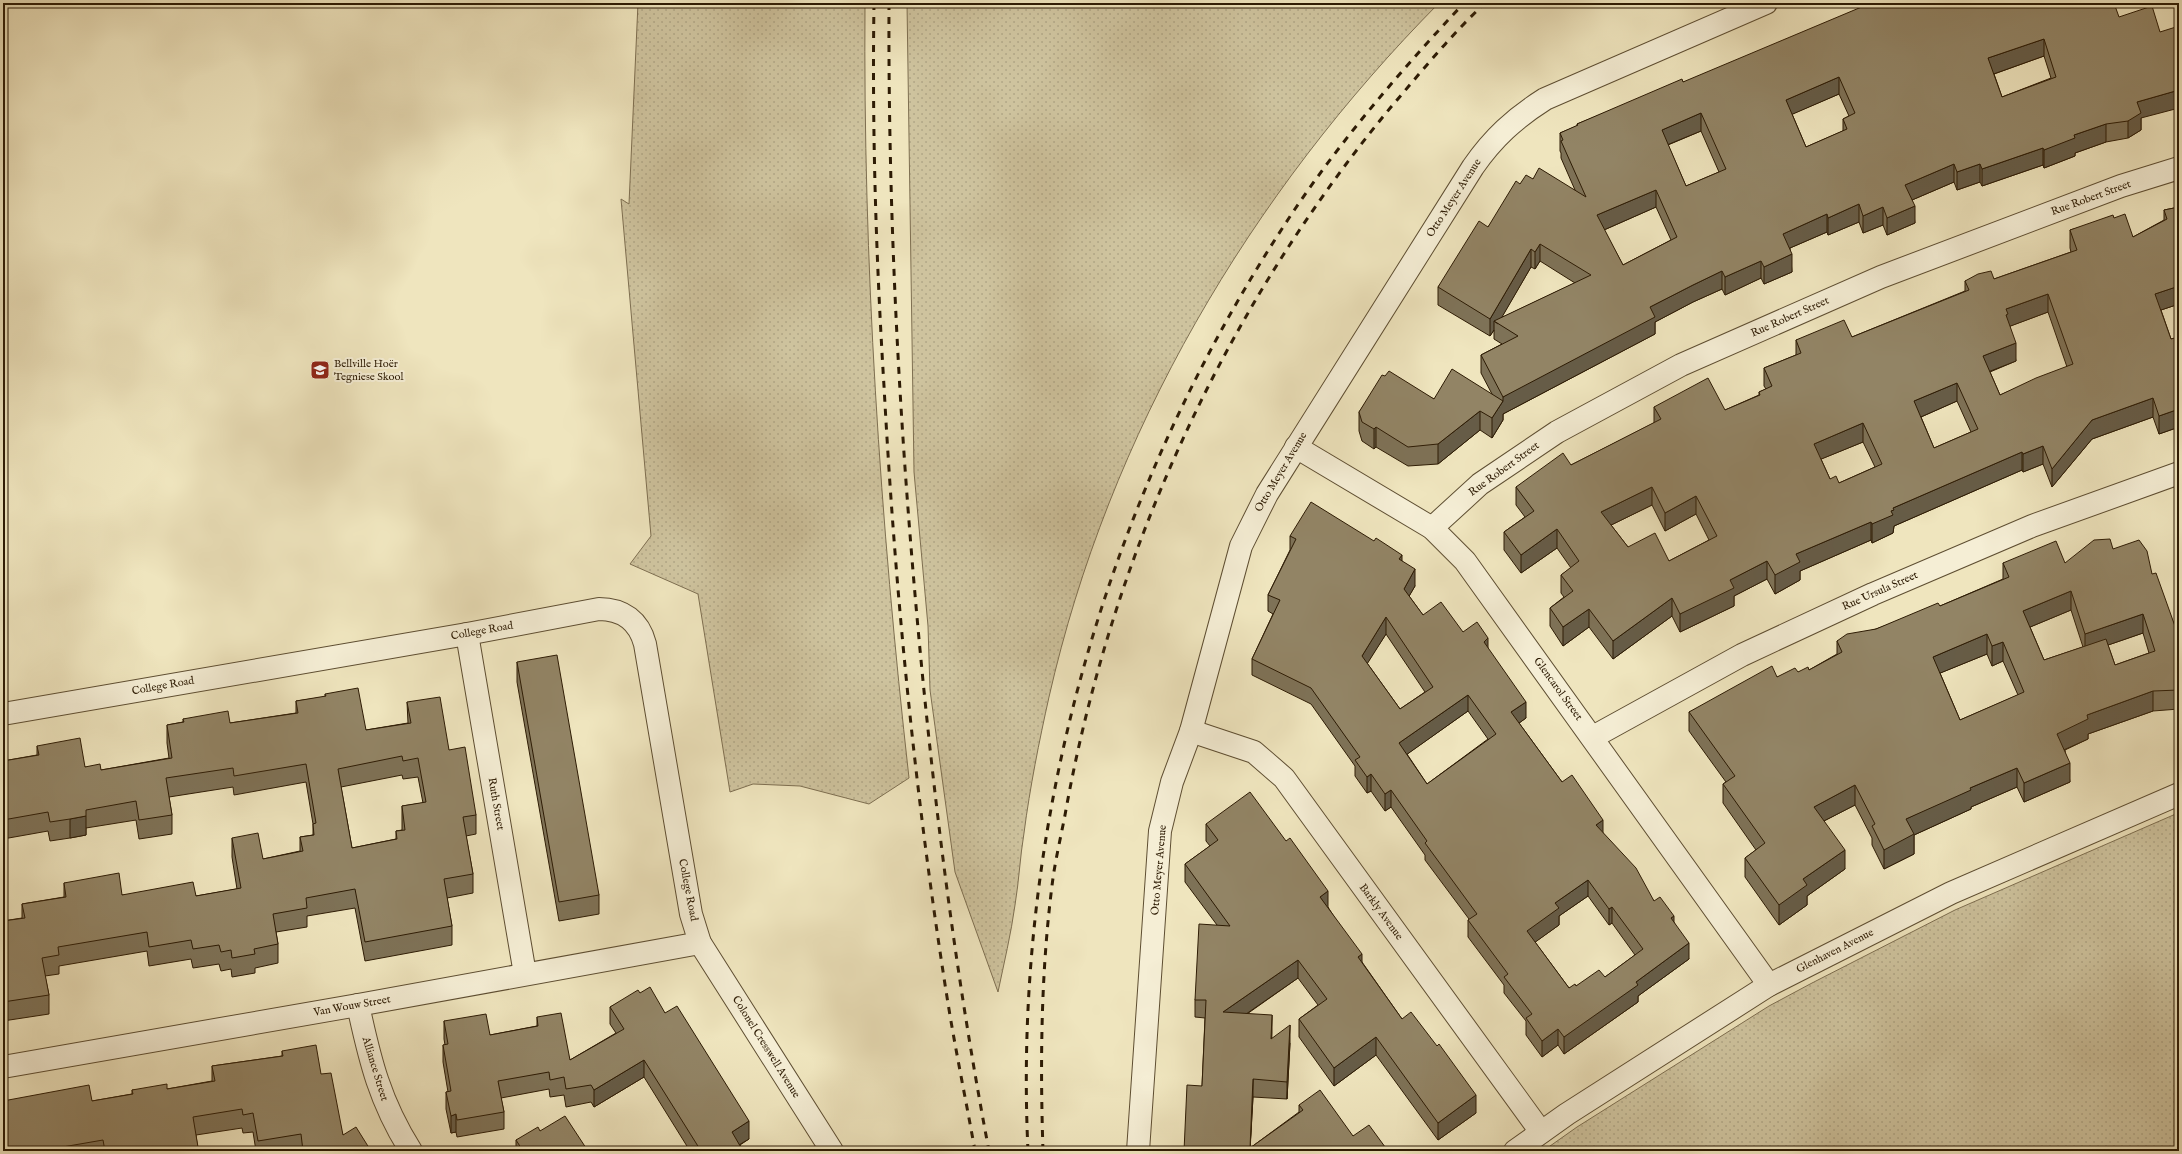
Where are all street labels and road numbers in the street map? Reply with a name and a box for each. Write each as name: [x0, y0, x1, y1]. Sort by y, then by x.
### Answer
street label: Otto Meyer Avenue: [1423, 156, 1485, 240]
street label: Rue Robert Street: [2049, 177, 2133, 219]
street label: Rue Robert Street: [1749, 293, 1832, 341]
street label: Otto Meyer Avenue: [1252, 430, 1310, 514]
street label: Rue Robert Street: [1466, 438, 1542, 499]
street label: Rue Ursula Street: [1840, 568, 1920, 614]
street label: College Road: [450, 619, 514, 643]
street label: Glencarol Street: [1530, 655, 1586, 724]
street label: College Road: [131, 674, 195, 698]
street label: Ruth Street: [484, 776, 508, 832]
street label: Otto Meyer Avenue: [1148, 824, 1170, 916]
street label: College Road: [675, 858, 701, 922]
street label: Barkly Avenue: [1356, 881, 1406, 943]
street label: Glenhaven Avenue: [1794, 926, 1876, 976]
street label: Van Wouw Street: [311, 992, 392, 1020]
street label: Colonel Cresswell Avenue: [729, 993, 803, 1101]
street label: Alliance Street: [358, 1034, 391, 1103]

